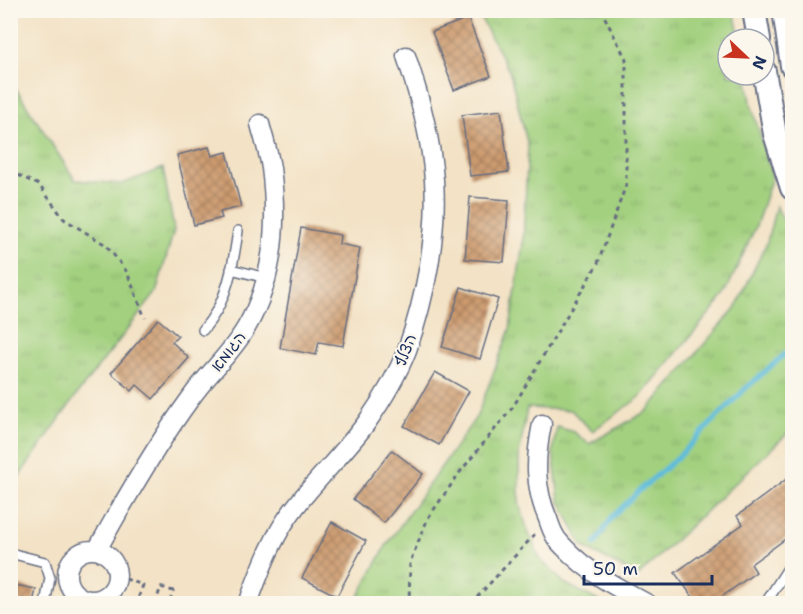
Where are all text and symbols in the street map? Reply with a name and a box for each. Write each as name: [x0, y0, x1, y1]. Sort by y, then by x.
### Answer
north arrow: [716, 27, 776, 87]
text: N: [747, 53, 771, 73]
street label: הגומא: [206, 327, 251, 376]
street label: הצלף: [390, 331, 421, 370]
scale bar: [584, 548, 712, 586]
text: 50 m: [593, 557, 638, 581]

